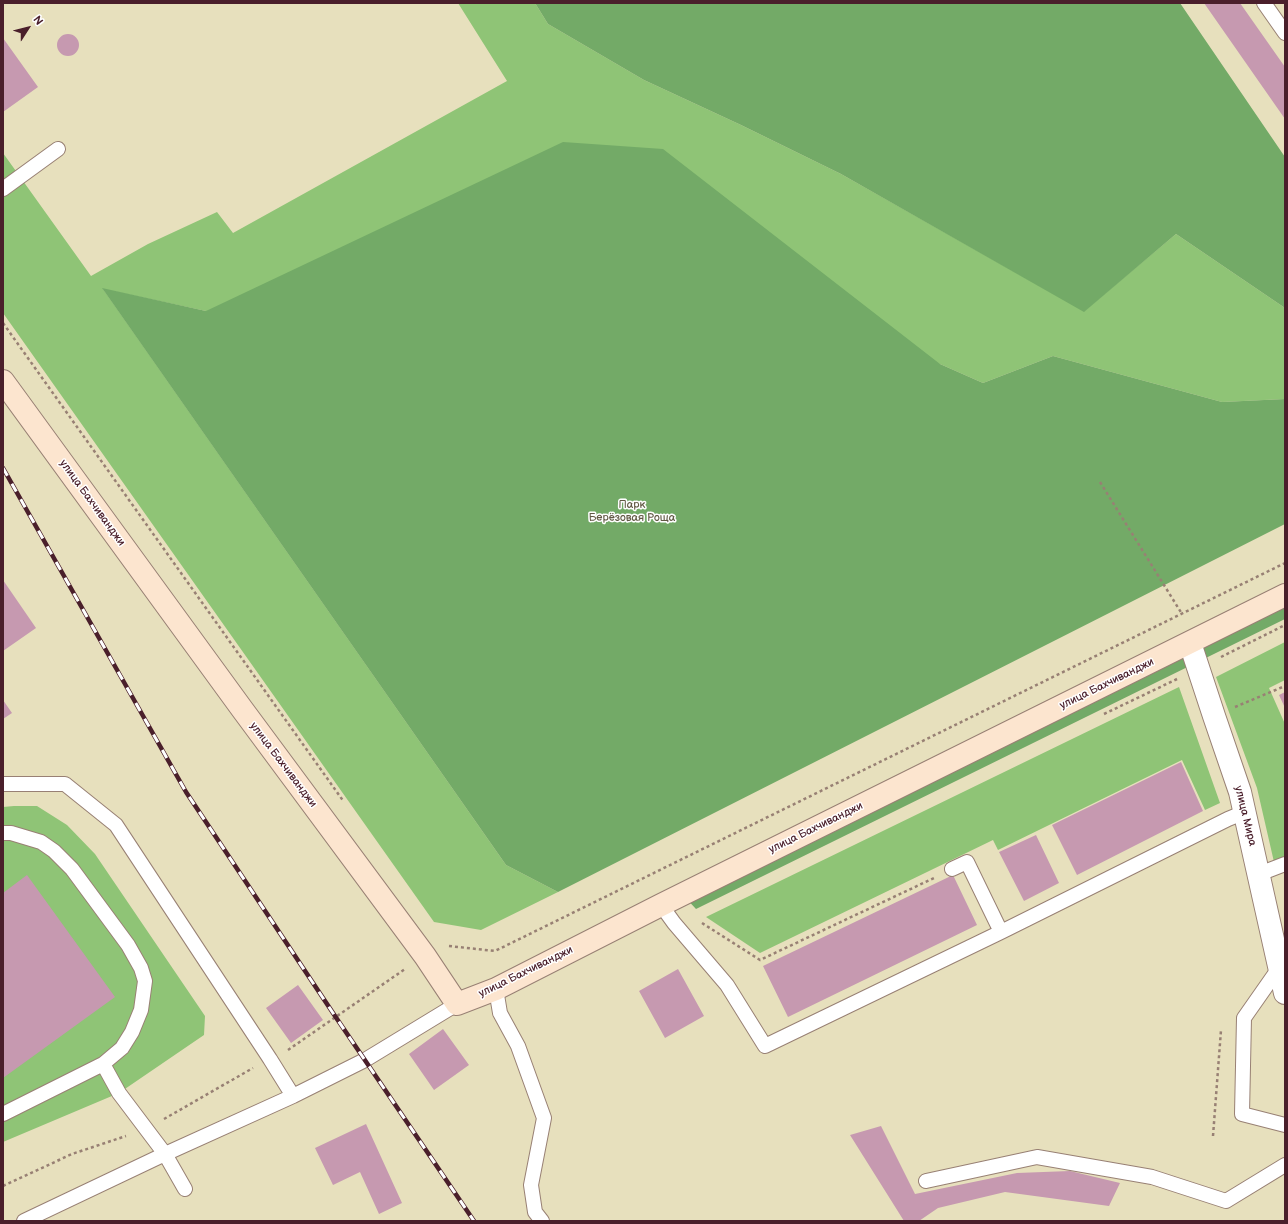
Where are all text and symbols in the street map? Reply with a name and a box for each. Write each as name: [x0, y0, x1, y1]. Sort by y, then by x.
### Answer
north arrow: [8, 8, 48, 48]
text: N: [30, 13, 46, 28]
street label: улица Бахчиванджи: [56, 457, 128, 549]
park label: Парк Берёзовая Роща: [589, 498, 675, 524]
street label: улица Бахчиванджи: [1058, 655, 1156, 713]
street label: улица Бахчиванджи: [247, 720, 319, 810]
street label: улица Мира: [1231, 785, 1259, 847]
street label: улица Бахчиванджи: [767, 799, 865, 857]
street label: улица Бахчиванджи: [477, 943, 575, 1001]

